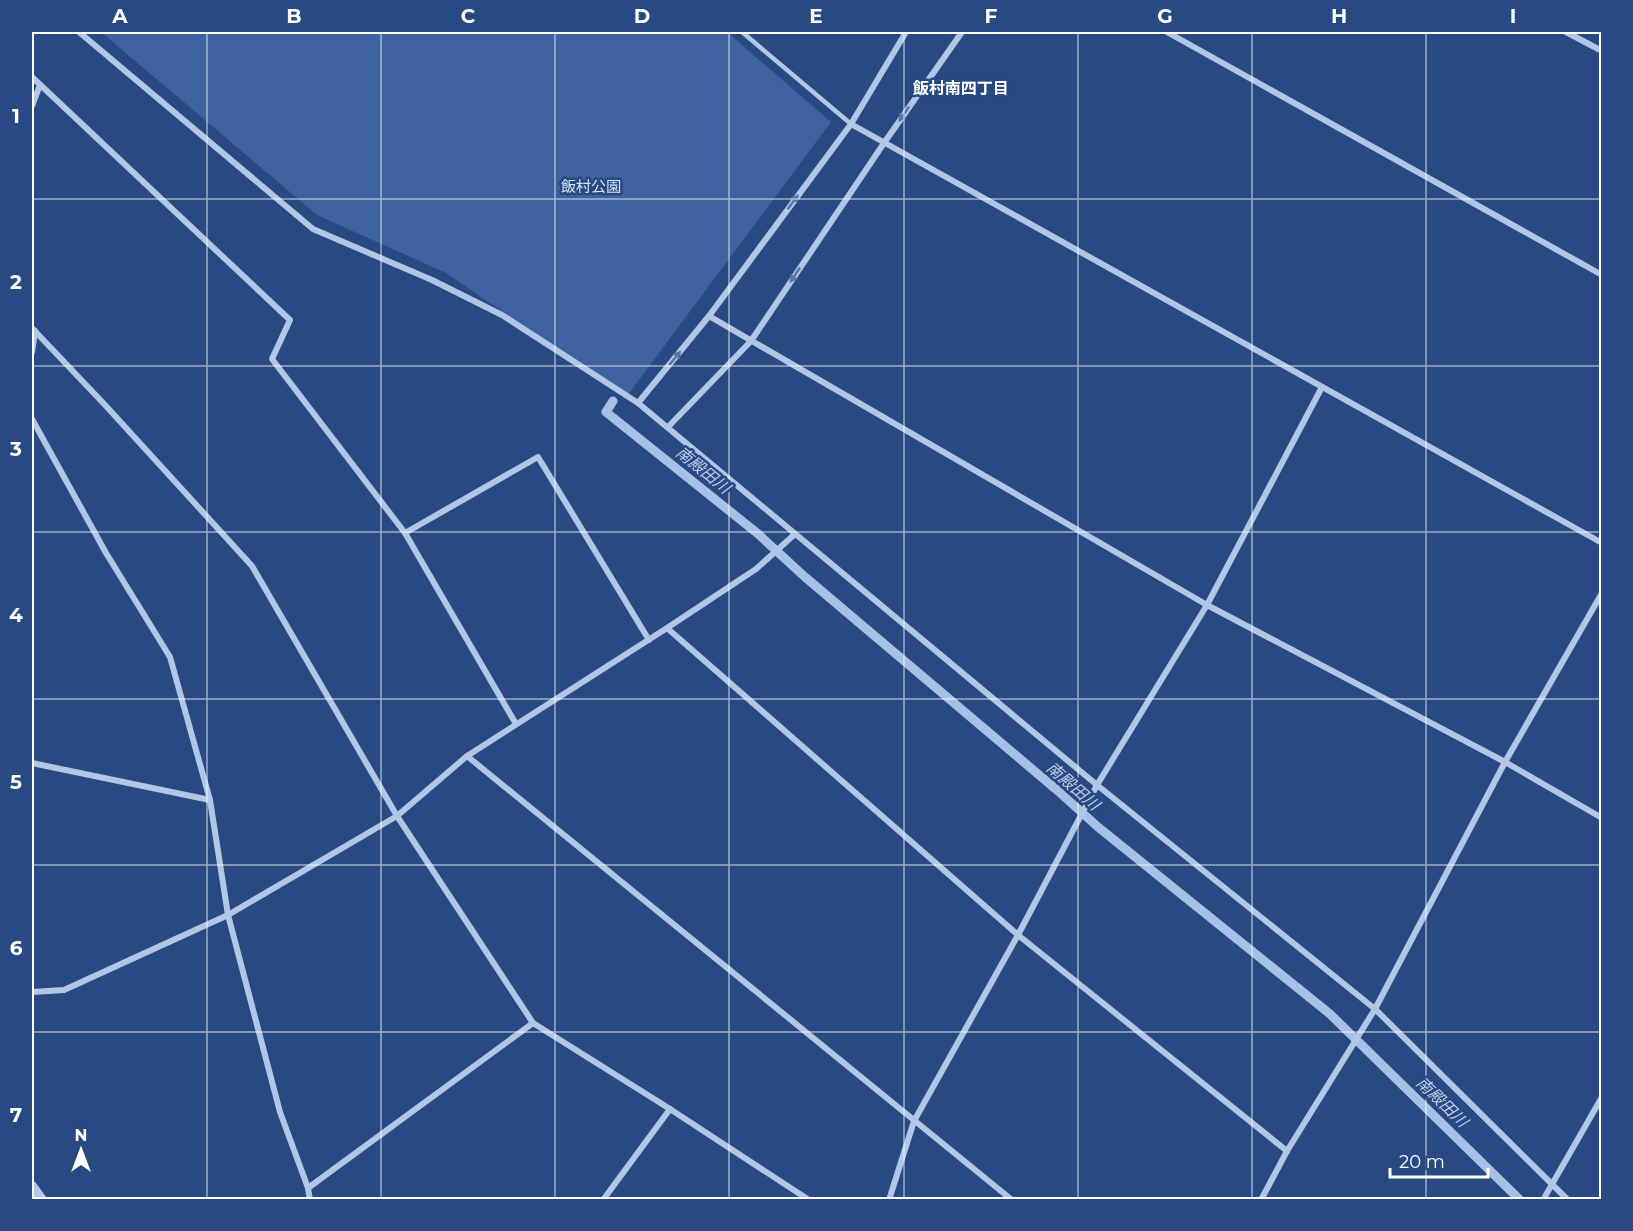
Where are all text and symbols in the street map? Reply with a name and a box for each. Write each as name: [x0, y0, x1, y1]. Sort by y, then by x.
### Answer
text: A: [111, 4, 128, 28]
text: B: [286, 4, 302, 28]
text: C: [461, 4, 476, 28]
text: D: [634, 4, 650, 28]
text: E: [809, 4, 823, 28]
text: F: [985, 4, 998, 28]
text: G: [1157, 4, 1173, 28]
text: H: [1331, 4, 1347, 28]
text: I: [1510, 4, 1516, 28]
district label: 飯村南四丁目: [912, 79, 1009, 98]
text: 1: [12, 104, 20, 128]
one-way arrow: [899, 106, 910, 122]
park label: 飯村公園: [561, 177, 621, 196]
one-way arrow: [787, 195, 799, 211]
one-way arrow: [789, 267, 801, 283]
text: 2: [10, 270, 22, 294]
one-way arrow: [669, 350, 681, 365]
text: 3: [9, 437, 22, 461]
water label: 南殿田川: [672, 442, 735, 499]
text: 4: [9, 603, 23, 627]
water label: 南殿田川: [1043, 758, 1105, 815]
text: 5: [10, 770, 22, 794]
text: 6: [10, 936, 23, 960]
water label: 南殿田川: [1412, 1073, 1473, 1132]
text: 7: [10, 1103, 22, 1127]
north arrow: [51, 1120, 111, 1180]
text: N: [75, 1126, 87, 1145]
scale bar: [1390, 1141, 1488, 1179]
text: 20 m: [1399, 1151, 1445, 1173]

